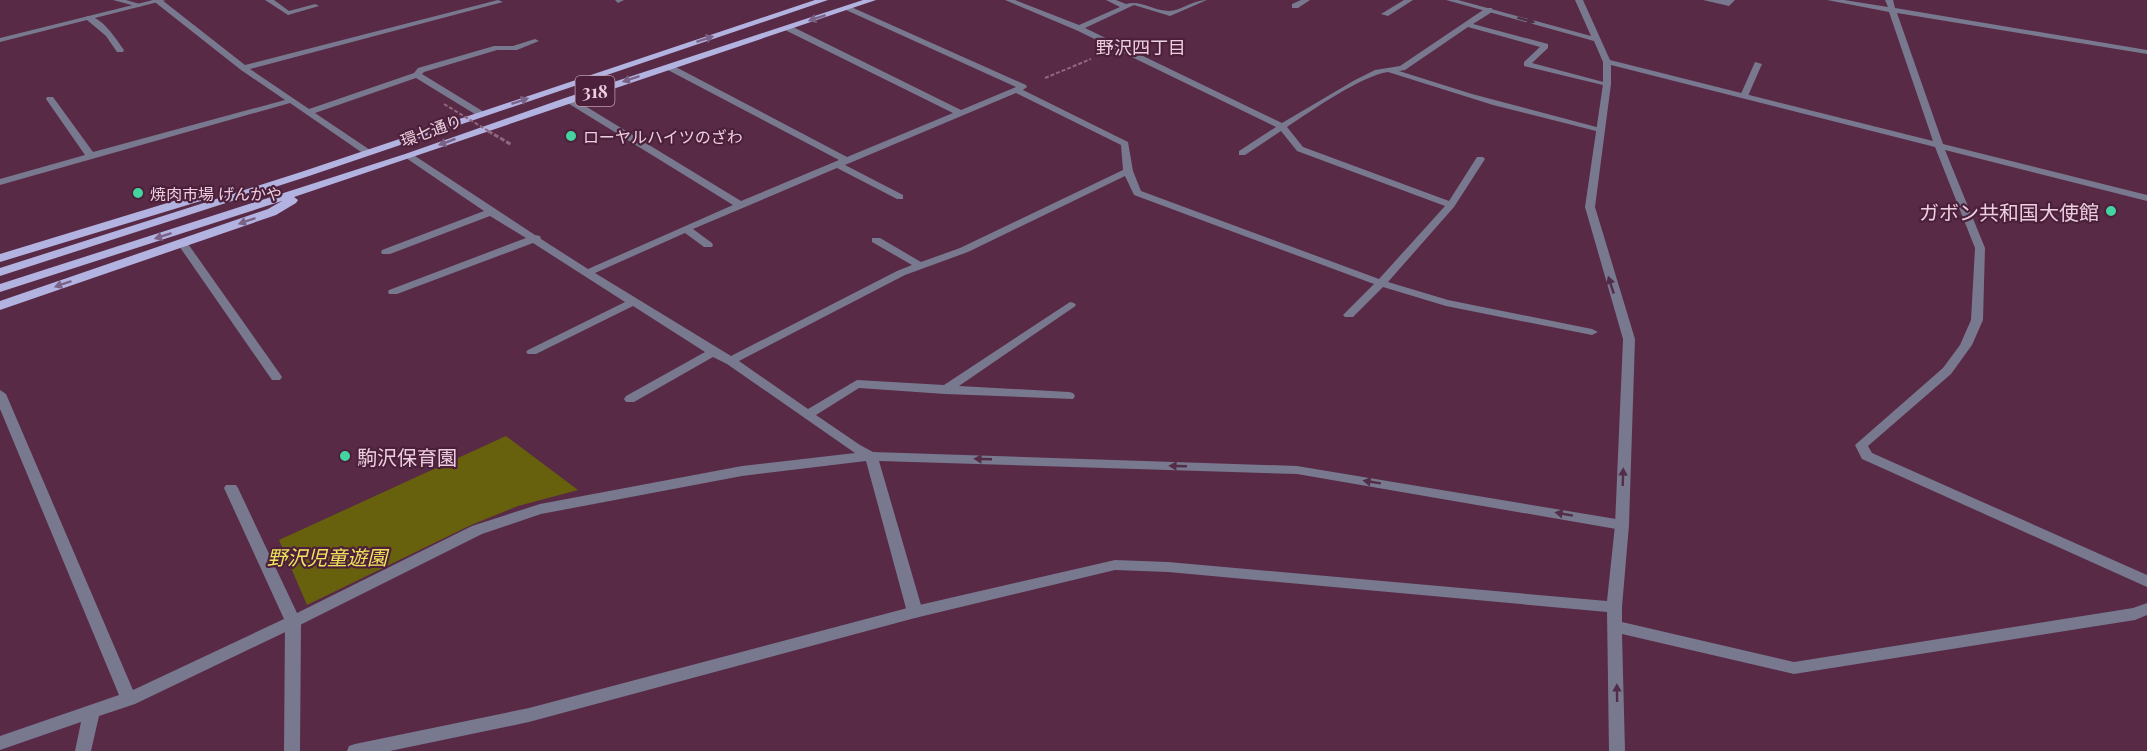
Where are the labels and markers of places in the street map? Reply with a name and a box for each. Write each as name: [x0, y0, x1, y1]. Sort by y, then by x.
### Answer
place label: ローヤルハイツのざわ: [583, 126, 743, 147]
marker: ローヤルハイツのざわ: [564, 129, 578, 143]
place label: 焼肉市場 げんかや: [150, 183, 282, 204]
marker: 焼肉市場 げんかや: [131, 186, 145, 200]
place label: ガボン共和国大使館: [1919, 198, 2099, 225]
marker: ガボン共和国大使館: [2104, 204, 2118, 218]
place label: 駒沢保育園: [357, 443, 457, 470]
marker: 駒沢保育園: [338, 449, 352, 463]

